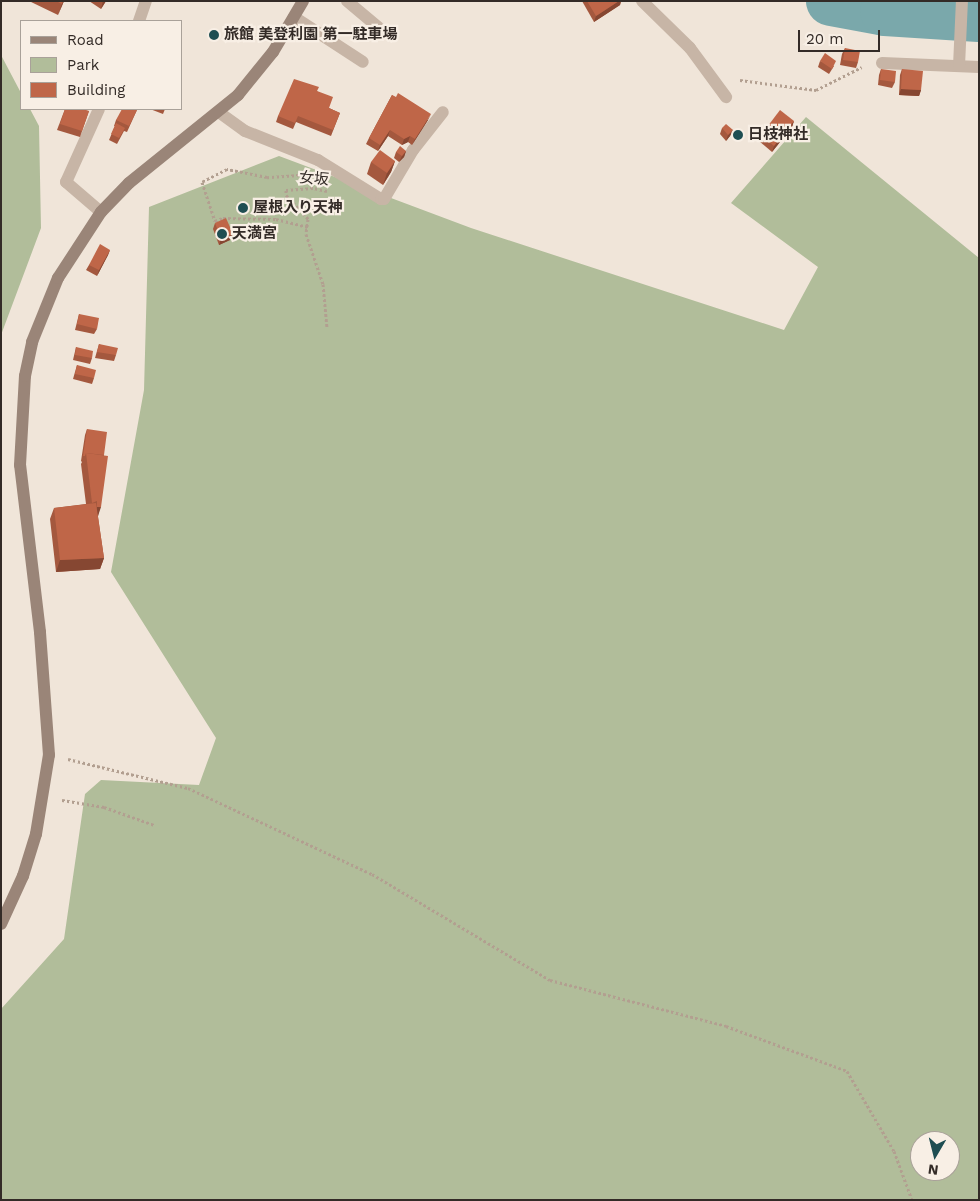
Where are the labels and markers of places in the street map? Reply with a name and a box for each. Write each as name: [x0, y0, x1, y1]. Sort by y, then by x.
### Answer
place label: 旅館 美登利園 第一駐車場: [224, 26, 398, 44]
marker: 旅館 美登利園 第一駐車場: [208, 29, 220, 41]
place label: 日枝神社: [748, 126, 808, 144]
marker: 日枝神社: [732, 129, 744, 141]
place label: 屋根入り天神: [253, 199, 343, 217]
marker: 屋根入り天神: [237, 202, 249, 214]
place label: 天満宮: [232, 225, 277, 243]
marker: 天満宮: [216, 228, 228, 240]

